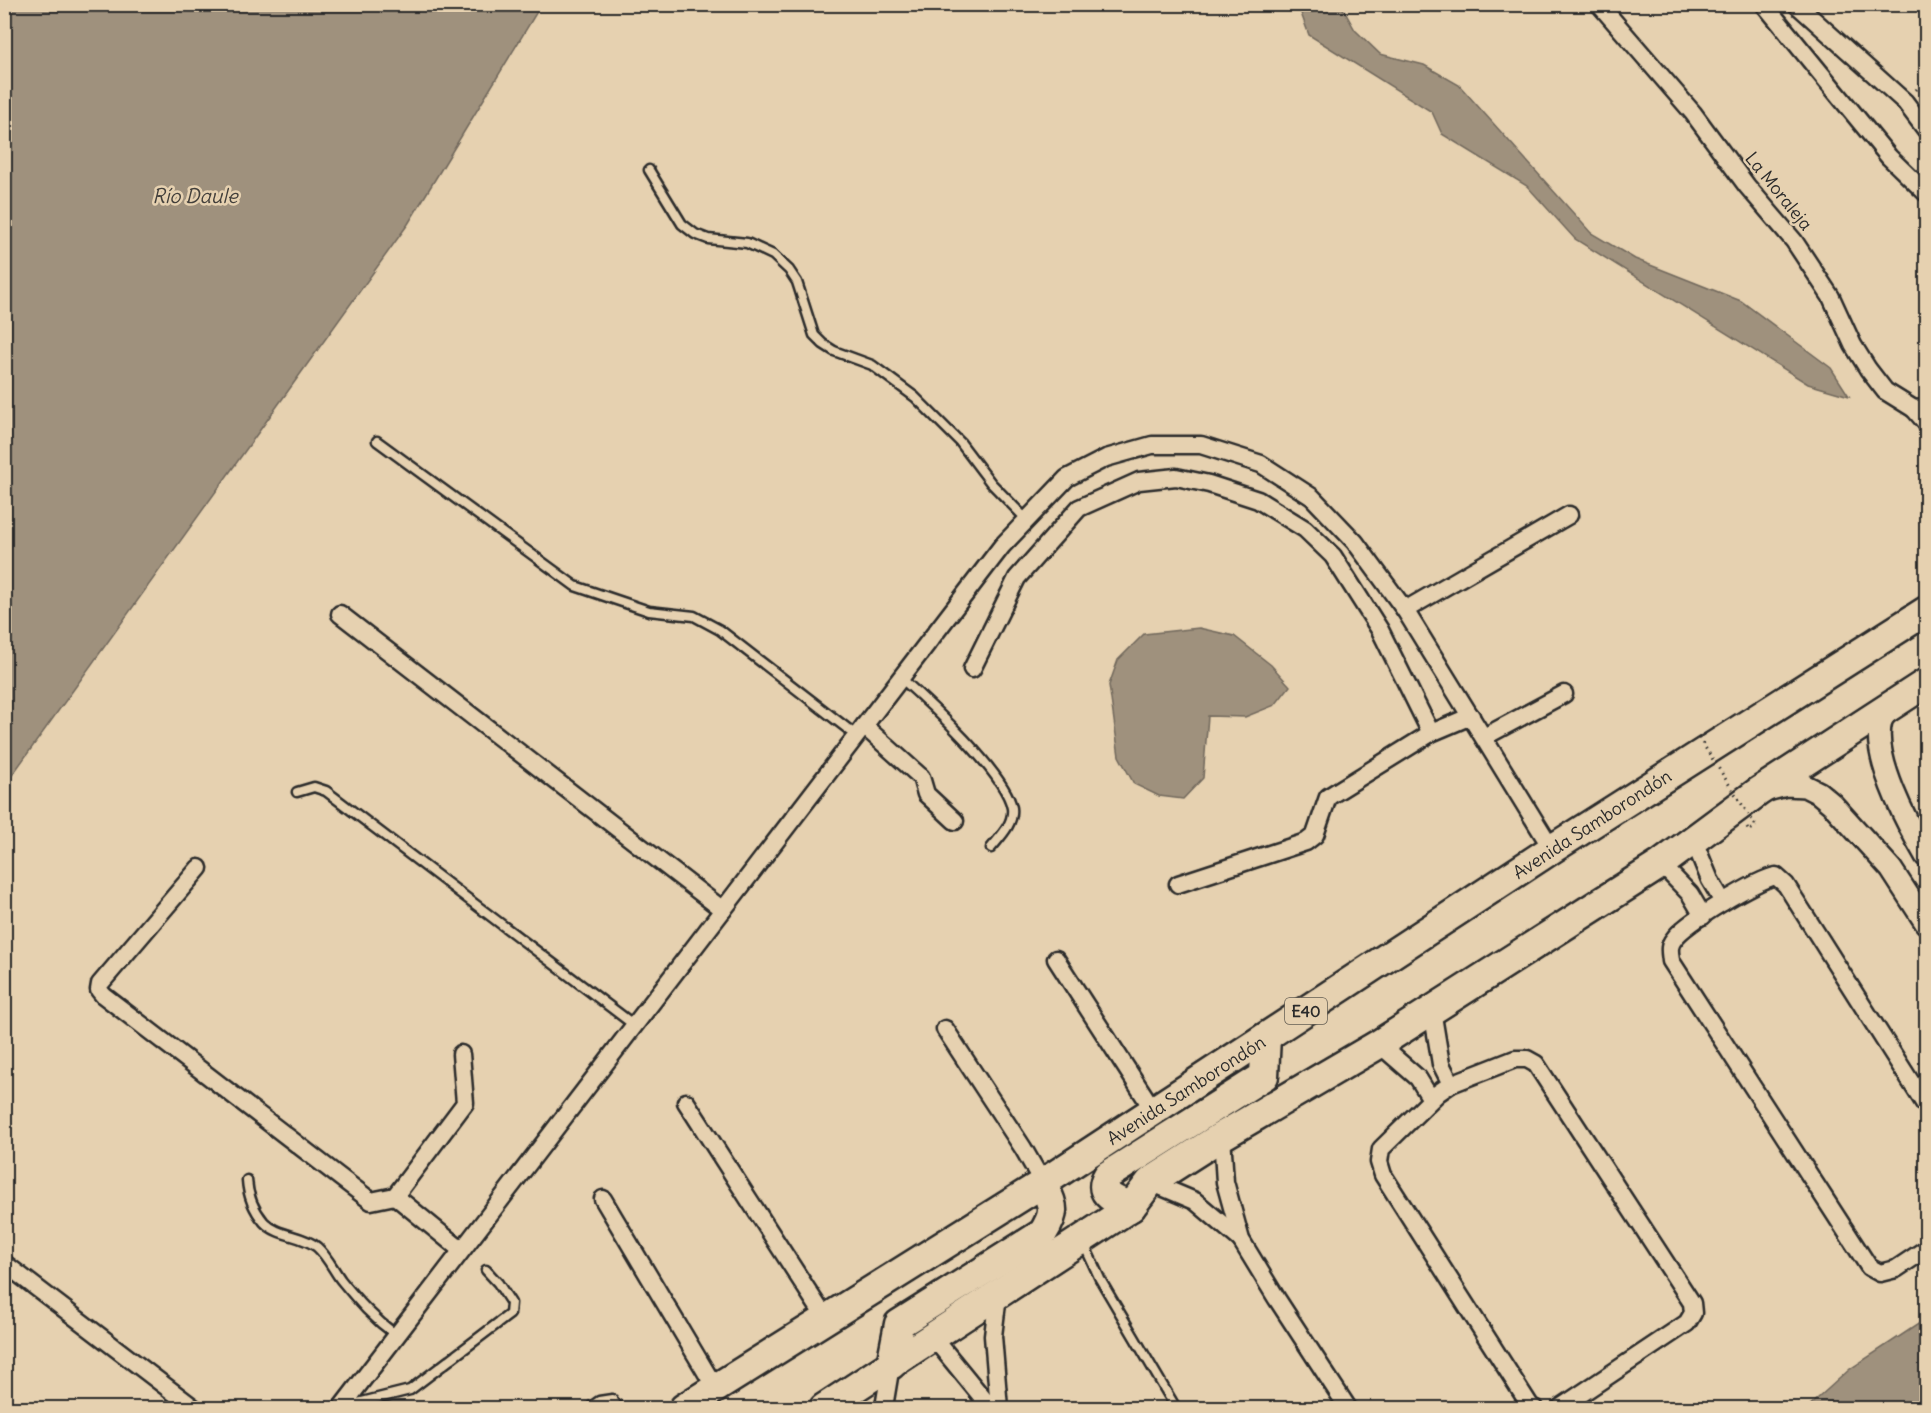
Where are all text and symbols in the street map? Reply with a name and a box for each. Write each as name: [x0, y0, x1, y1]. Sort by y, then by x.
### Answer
street label: La Moraleja: [1740, 147, 1818, 235]
water label: Río Daule: [152, 183, 239, 208]
street label: Avenida Samborondón: [1508, 764, 1676, 884]
road number: E40: [1285, 998, 1327, 1024]
street label: Avenida Samborondón: [1102, 1030, 1270, 1150]

